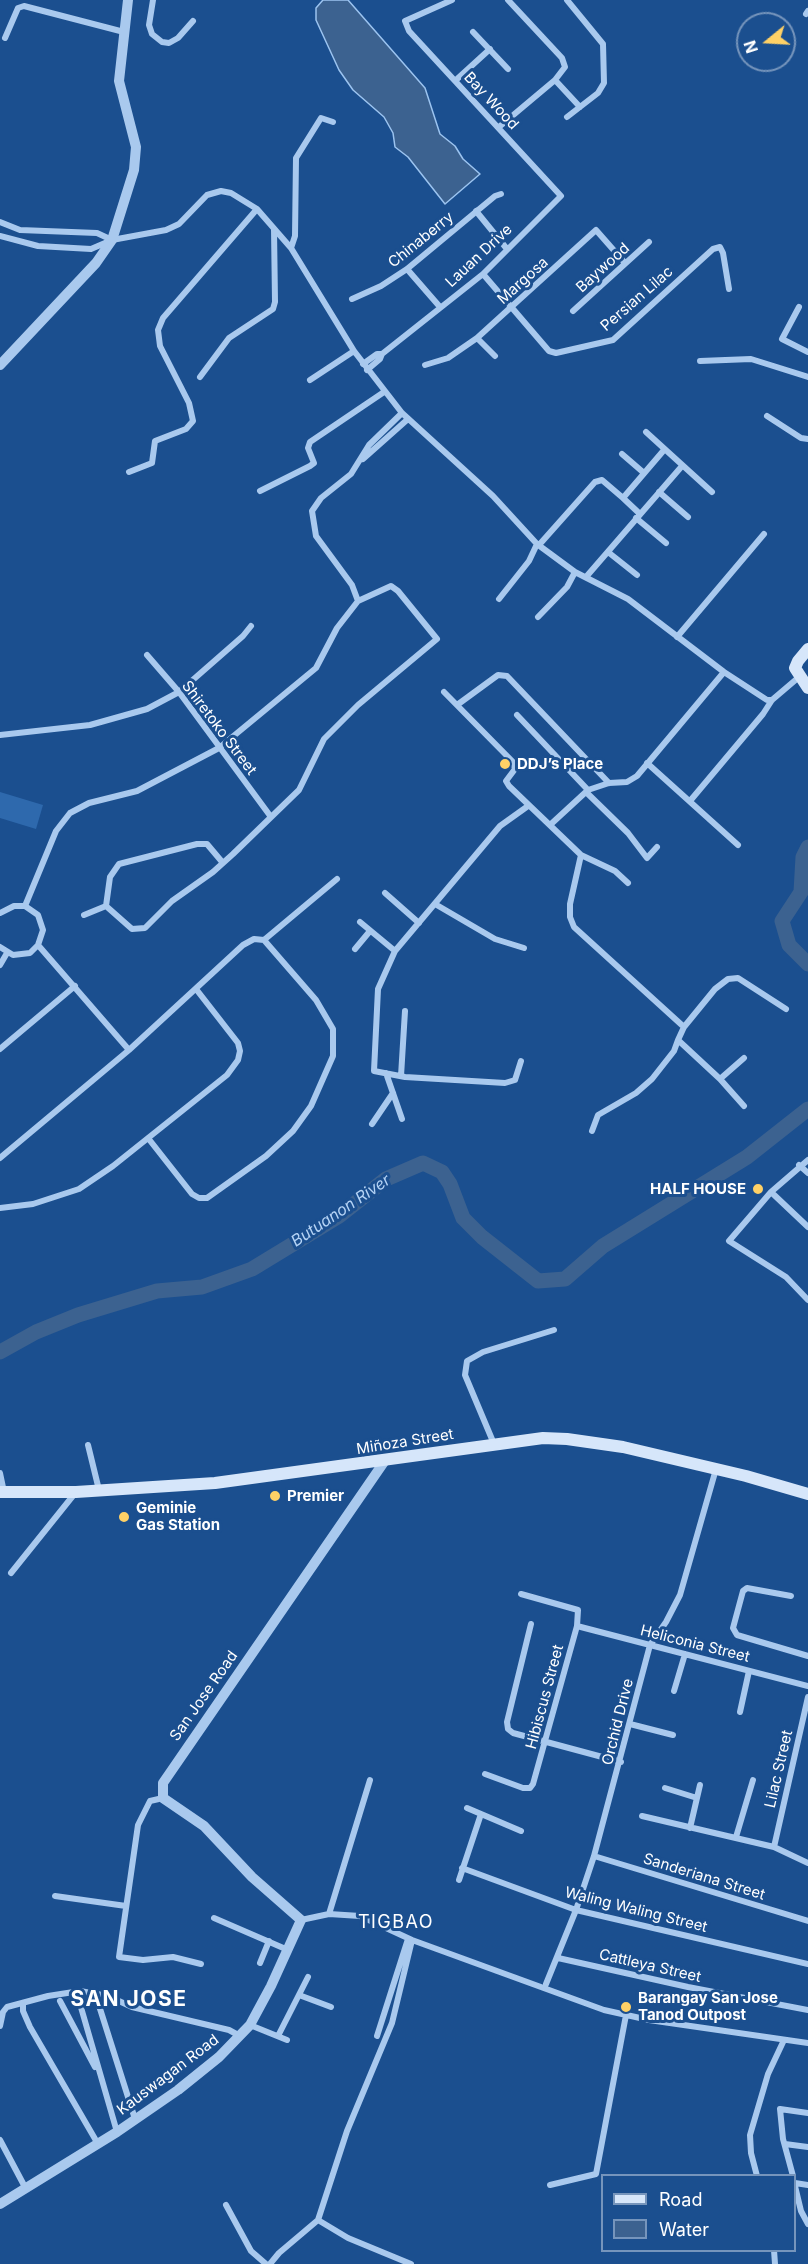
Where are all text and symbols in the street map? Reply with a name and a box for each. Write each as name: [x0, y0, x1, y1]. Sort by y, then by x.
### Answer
north arrow: [736, 12, 796, 72]
text: N: [739, 38, 762, 56]
street label: Bay Wood: [460, 69, 522, 133]
street label: Chinaberry: [385, 208, 457, 272]
street label: Lauan Drive: [442, 221, 516, 291]
street label: Baywood: [573, 239, 633, 297]
street label: Margosa: [494, 254, 552, 308]
street label: Persian Lilac: [597, 263, 677, 335]
street label: Shiretoko Street: [178, 677, 260, 779]
place label: DDJ’s Place: [517, 755, 603, 773]
marker: DDJ’s Place: [498, 757, 512, 771]
water label: Butuanon River: [288, 1171, 394, 1251]
place label: HALF HOUSE: [650, 1180, 746, 1198]
marker: HALF HOUSE: [751, 1182, 765, 1196]
street label: Miñoza Street: [355, 1425, 455, 1459]
place label: Premier: [287, 1487, 344, 1505]
marker: Premier: [268, 1489, 282, 1503]
place label: Geminie Gas Station: [136, 1499, 220, 1534]
marker: Geminie Gas Station: [117, 1510, 131, 1524]
street label: Heliconia Street: [638, 1622, 752, 1666]
street label: Hibiscus Street: [522, 1643, 568, 1751]
street label: San Jose Road: [166, 1648, 242, 1744]
street label: Orchid Drive: [599, 1677, 637, 1767]
street label: Lilac Street: [761, 1728, 797, 1810]
street label: Sanderiana Street: [641, 1850, 767, 1904]
street label: Waling Waling Street: [563, 1884, 709, 1936]
district label: TIGBAO: [358, 1912, 434, 1934]
street label: Cattleya Street: [597, 1946, 703, 1986]
district label: SAN JOSE: [70, 1987, 188, 2013]
place label: Barangay San Jose Tanod Outpost: [638, 1989, 778, 2024]
marker: Barangay San Jose Tanod Outpost: [619, 2000, 633, 2014]
street label: Kauswagan Road: [114, 2031, 222, 2119]
legend: [601, 2174, 796, 2252]
text: Road: [659, 2189, 702, 2210]
text: Water: [659, 2219, 709, 2240]

